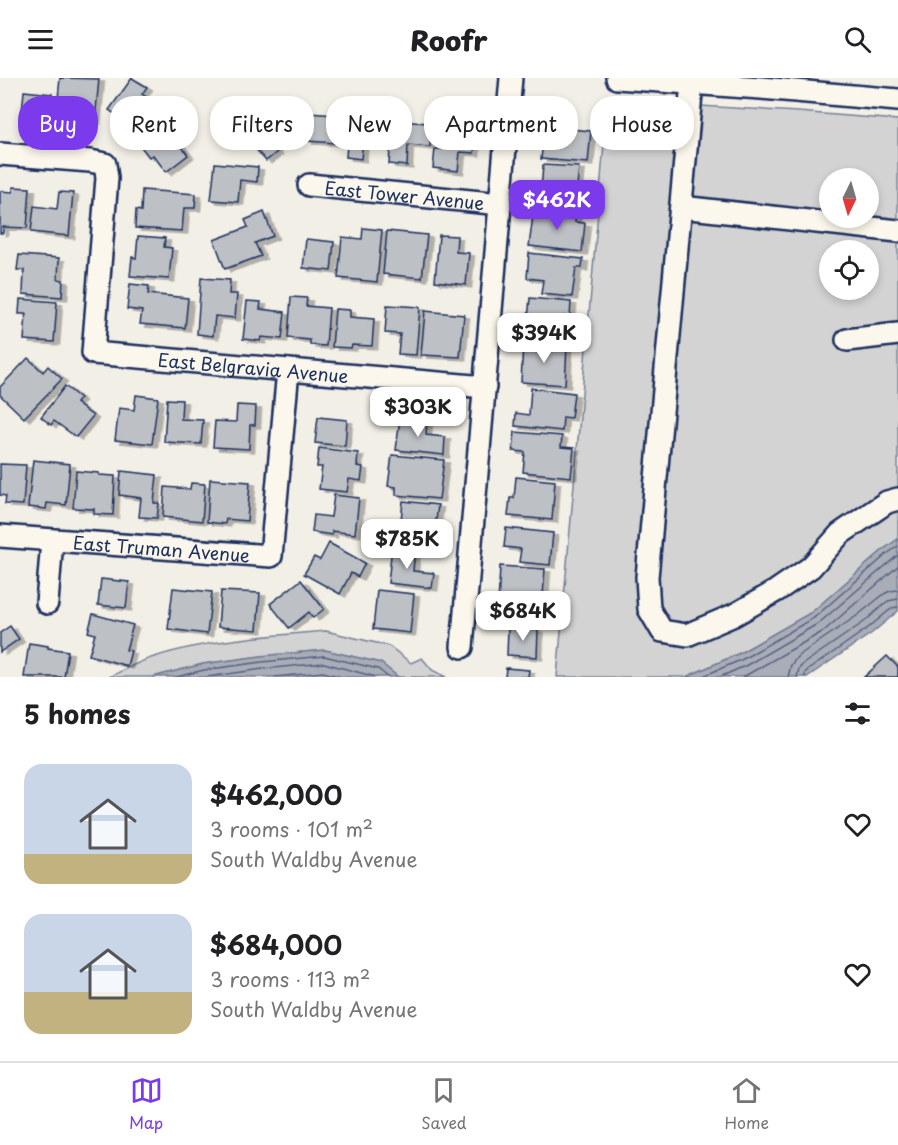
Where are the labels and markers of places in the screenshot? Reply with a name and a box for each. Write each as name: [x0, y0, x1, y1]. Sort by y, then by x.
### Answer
pin: $462K: [515, 180, 599, 231]
pin: $394K: [502, 313, 586, 364]
pin: $303K: [376, 387, 460, 438]
pin: $785K: [365, 519, 449, 570]
pin: $684K: [481, 591, 565, 642]

